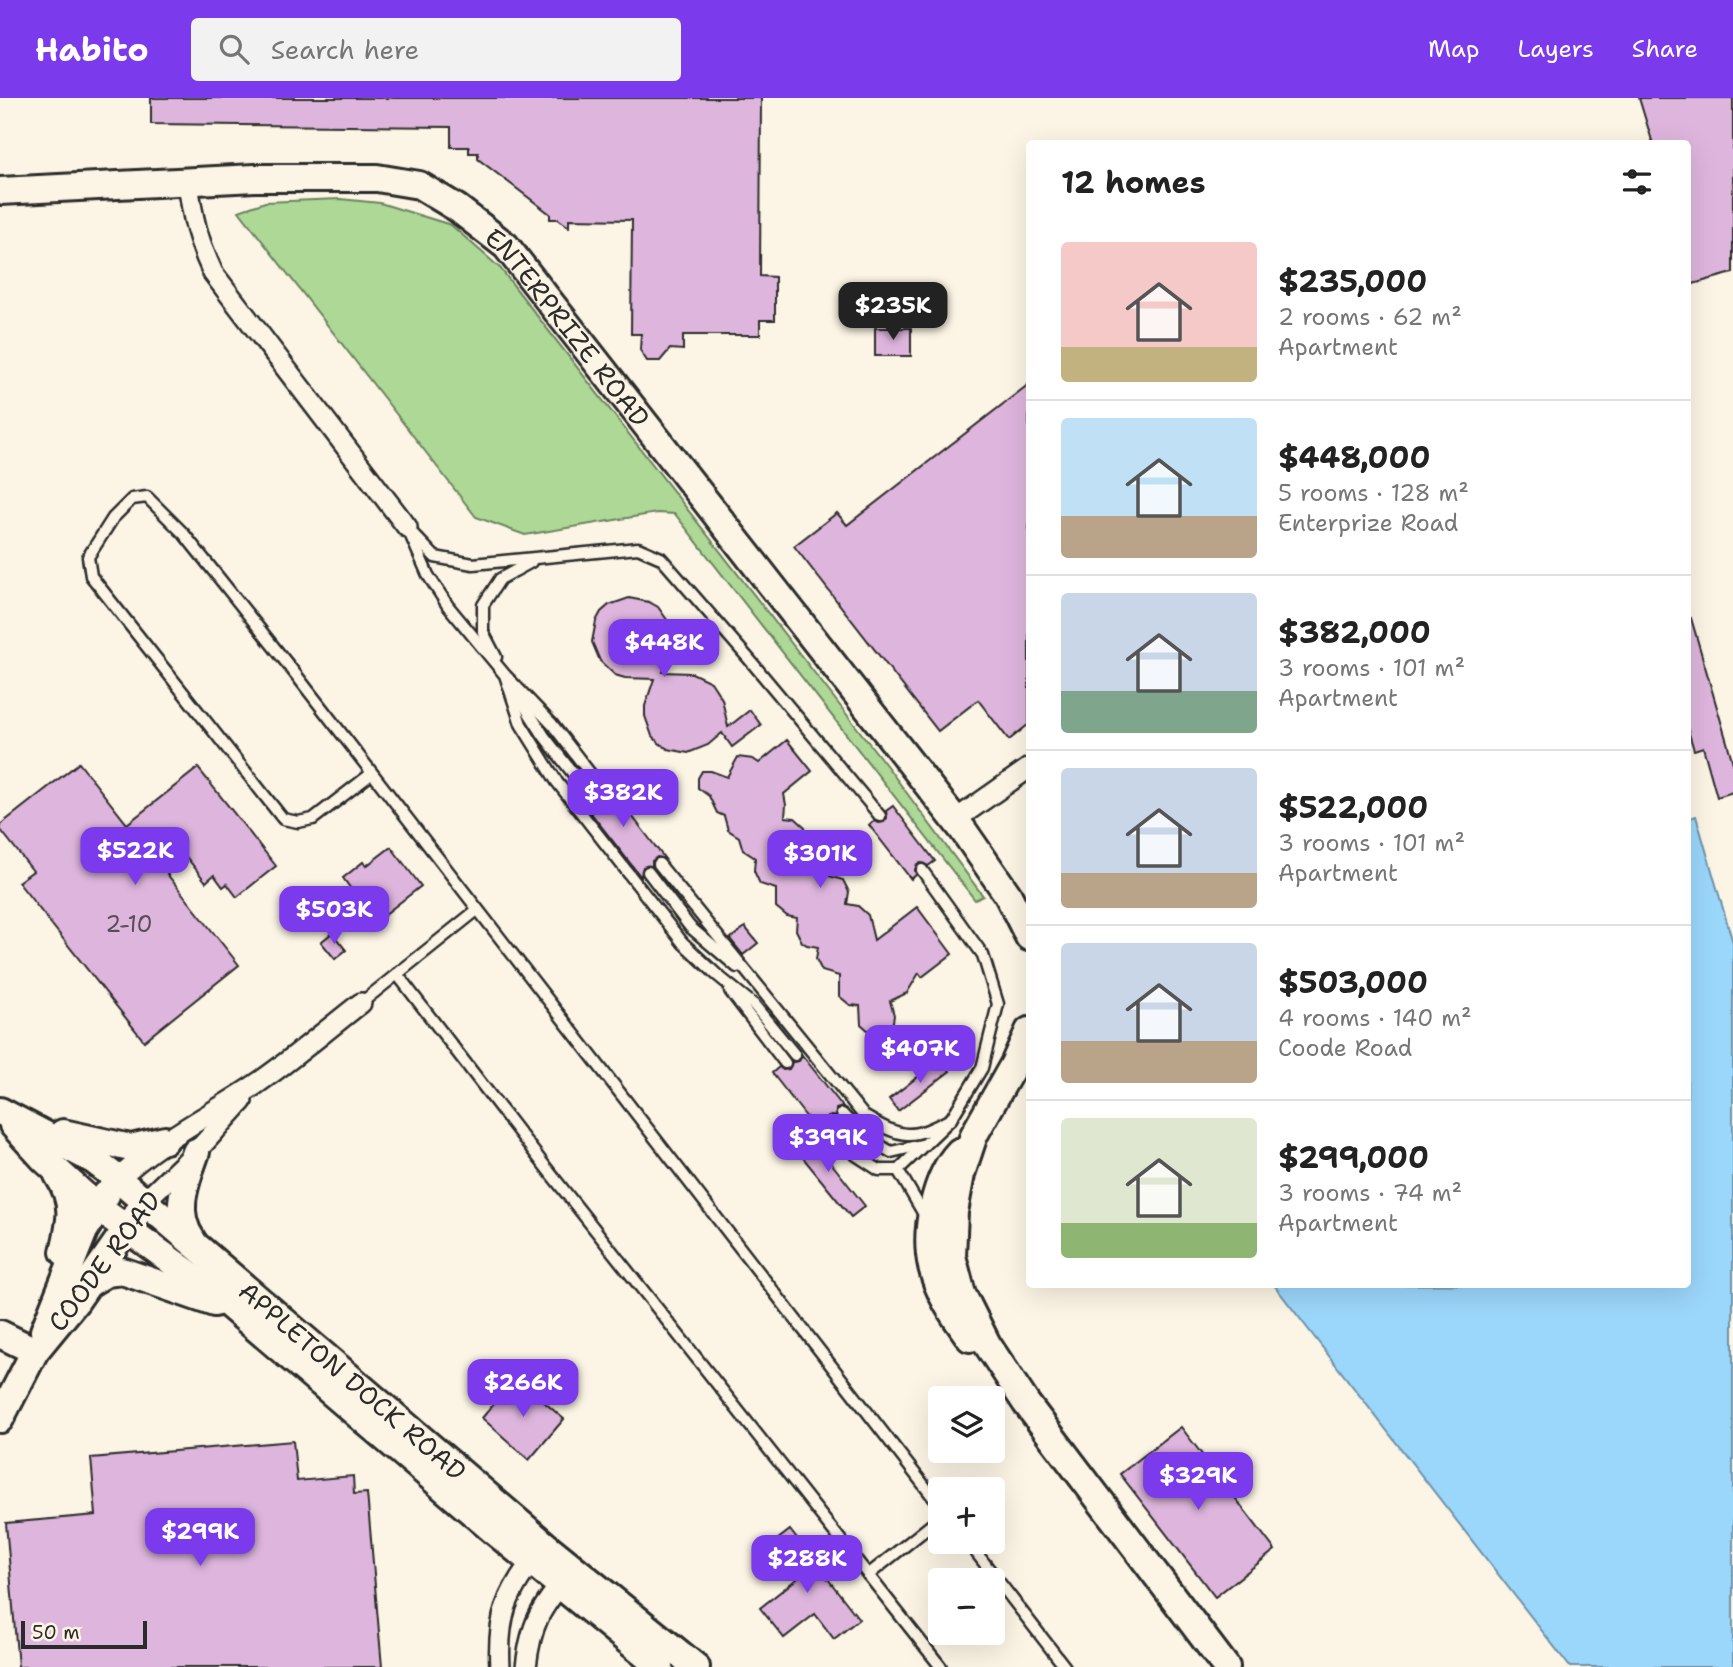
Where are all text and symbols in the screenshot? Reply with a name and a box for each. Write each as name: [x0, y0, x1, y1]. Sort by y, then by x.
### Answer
search box: [191, 18, 681, 81]
text: Habito: [35, 27, 149, 72]
icon: search: [215, 30, 253, 68]
text: Search here: [271, 32, 419, 67]
text: Map: [1428, 33, 1479, 65]
text: Layers: [1517, 33, 1594, 65]
text: Share: [1632, 33, 1698, 65]
text: 12 homes: [1061, 162, 1205, 203]
icon: filters: [1618, 163, 1656, 201]
street label: ENTERPRIZE ROAD: [478, 219, 658, 434]
text: $235,000: [1278, 261, 1427, 302]
icon: home: [1117, 270, 1201, 354]
pin: $235K: [844, 282, 942, 342]
text: $235K: [854, 290, 932, 320]
text: 2 rooms · 62 m²: [1278, 302, 1462, 332]
text: Apartment: [1278, 332, 1398, 362]
text: $448,000: [1278, 437, 1430, 478]
icon: home: [1117, 446, 1201, 530]
text: 5 rooms · 128 m²: [1278, 478, 1469, 508]
text: Enterprize Road: [1278, 508, 1458, 538]
text: $382,000: [1278, 612, 1431, 653]
pin: $448K: [615, 620, 713, 679]
icon: home: [1117, 621, 1201, 705]
text: $448K: [624, 627, 704, 657]
text: 3 rooms · 101 m²: [1278, 653, 1465, 683]
text: Apartment: [1278, 683, 1398, 713]
pin: $382K: [574, 770, 672, 829]
text: $382K: [583, 777, 663, 807]
text: $522,000: [1278, 787, 1428, 828]
icon: home: [1117, 796, 1201, 880]
pin: $522K: [86, 828, 184, 887]
text: 3 rooms · 101 m²: [1278, 828, 1465, 858]
pin: $301K: [771, 830, 869, 890]
text: $522K: [96, 835, 174, 865]
text: $301K: [783, 838, 857, 868]
text: Apartment: [1278, 858, 1398, 888]
pin: $503K: [285, 886, 383, 946]
text: $503K: [295, 894, 373, 924]
house number: 2-10: [105, 909, 153, 939]
text: $503,000: [1278, 962, 1428, 1003]
icon: home: [1117, 971, 1201, 1055]
text: 4 rooms · 140 m²: [1278, 1003, 1472, 1033]
pin: $407K: [871, 1026, 969, 1085]
text: $407K: [880, 1033, 960, 1063]
text: Coode Road: [1278, 1033, 1412, 1063]
pin: $399K: [779, 1114, 877, 1174]
text: $399K: [789, 1122, 867, 1152]
text: $299,000: [1278, 1137, 1429, 1178]
icon: home: [1117, 1146, 1201, 1230]
text: 3 rooms · 74 m²: [1278, 1178, 1462, 1208]
street label: COODE ROAD: [40, 1184, 168, 1338]
text: Apartment: [1278, 1208, 1398, 1238]
street label: APPLETON DOCK ROAD: [232, 1273, 474, 1488]
pin: $266K: [474, 1360, 572, 1419]
text: $266K: [483, 1367, 563, 1397]
map controls: [928, 1386, 1005, 1645]
button: layers: [928, 1386, 1005, 1463]
pin: $329K: [1149, 1452, 1247, 1512]
text: $329K: [1159, 1460, 1237, 1490]
button: +: [928, 1477, 1005, 1554]
pin: $299K: [151, 1508, 249, 1568]
text: $299K: [161, 1516, 239, 1546]
pin: $288K: [758, 1536, 856, 1595]
text: $288K: [767, 1543, 847, 1573]
button: −: [928, 1568, 1005, 1645]
scale bar: [21, 1618, 147, 1650]
text: 50 m: [32, 1620, 80, 1645]

